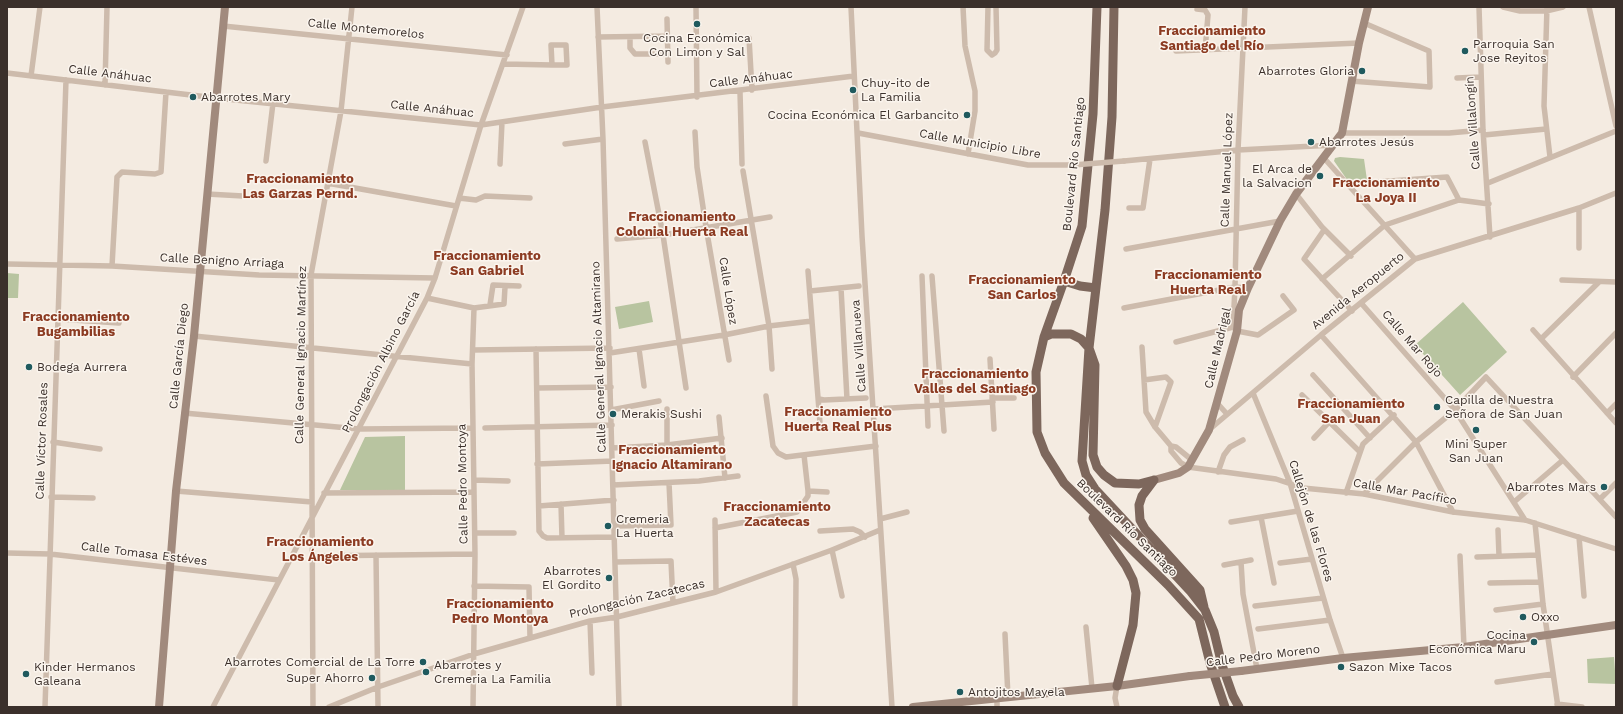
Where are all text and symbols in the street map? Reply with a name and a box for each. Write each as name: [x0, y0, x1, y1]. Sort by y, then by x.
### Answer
street label: Calle Montemorelos: [307, 16, 425, 42]
marker: Cocina Económica Con Limon y Sal: [692, 19, 702, 29]
district label: Fraccionamiento Santiago del Río: [1158, 23, 1266, 54]
place label: Cocina Económica Con Limon y Sal: [643, 31, 751, 59]
place label: Parroquia San Jose Reyitos: [1473, 37, 1555, 65]
marker: Parroquia San Jose Reyitos: [1460, 46, 1470, 56]
street label: Calle Anáhuac: [68, 62, 152, 86]
place label: Abarrotes Gloria: [1258, 64, 1354, 78]
marker: Abarrotes Gloria: [1357, 66, 1367, 76]
street label: Calle Anáhuac: [709, 67, 793, 91]
place label: Chuy-ito de La Familia: [861, 76, 930, 104]
street label: Calle Villalongín: [1463, 76, 1483, 170]
marker: Chuy-ito de La Familia: [848, 85, 858, 95]
place label: Abarrotes Mary: [201, 90, 290, 104]
marker: Abarrotes Mary: [188, 92, 198, 102]
street label: Boulevard Río Santiago: [1060, 96, 1088, 232]
street label: Calle Anáhuac: [390, 97, 474, 121]
place label: Cocina Económica El Garbancito: [767, 108, 959, 122]
marker: Cocina Económica El Garbancito: [962, 110, 972, 120]
street label: Calle Manuel López: [1218, 112, 1236, 228]
street label: Calle Municipio Libre: [918, 126, 1042, 162]
place label: Abarrotes Jesús: [1319, 135, 1414, 149]
marker: Abarrotes Jesús: [1306, 137, 1316, 147]
place label: El Arca de la Salvacion: [1242, 162, 1312, 190]
district label: Fraccionamiento Las Garzas Pernd.: [243, 171, 357, 202]
marker: El Arca de la Salvacion: [1315, 171, 1325, 181]
district label: Fraccionamiento La Joya II: [1332, 175, 1440, 206]
district label: Fraccionamiento Colonial Huerta Real: [616, 209, 748, 240]
district label: Fraccionamiento San Gabriel: [433, 248, 541, 279]
street label: Avenida Aeropuerto: [1309, 249, 1407, 333]
street label: Calle Benigno Arriaga: [159, 251, 285, 271]
street label: Calle López: [716, 256, 740, 326]
street label: Calle General Ignacio Altamirano: [588, 261, 610, 453]
street label: Calle General Ignacio Martínez: [292, 266, 310, 444]
district label: Fraccionamiento Huerta Real: [1154, 267, 1262, 298]
district label: Fraccionamiento San Carlos: [968, 272, 1076, 303]
street label: Prolongación Albino García: [339, 289, 423, 435]
street label: Calle Villanueva: [849, 299, 869, 393]
street label: Calle García Diego: [166, 302, 192, 410]
street label: Calle Madrigal: [1202, 306, 1234, 390]
street label: Calle Mar Rojo: [1379, 307, 1445, 381]
district label: Fraccionamiento Bugambilias: [22, 309, 130, 340]
place label: Bodega Aurrera: [37, 360, 127, 374]
marker: Bodega Aurrera: [24, 362, 34, 372]
district label: Fraccionamiento Valles del Santiago: [914, 366, 1036, 397]
street label: Calle Víctor Rosales: [33, 382, 51, 500]
place label: Capilla de Nuestra Señora de San Juan: [1445, 393, 1563, 421]
district label: Fraccionamiento San Juan: [1297, 396, 1405, 427]
marker: Capilla de Nuestra Señora de San Juan: [1432, 402, 1442, 412]
district label: Fraccionamiento Huerta Real Plus: [784, 404, 892, 435]
place label: Merakis Sushi: [621, 407, 702, 421]
marker: Merakis Sushi: [608, 409, 618, 419]
street label: Calle Pedro Montoya: [455, 424, 471, 544]
marker: Mini Super San Juan: [1471, 425, 1481, 435]
place label: Mini Super San Juan: [1445, 437, 1507, 465]
district label: Fraccionamiento Ignacio Altamirano: [612, 442, 732, 473]
street label: Callejón de las Flores: [1286, 458, 1336, 584]
street label: Boulevard Río Santiago: [1074, 476, 1180, 580]
street label: Calle Mar Pacífico: [1352, 476, 1458, 508]
place label: Abarrotes Mars: [1507, 480, 1596, 494]
marker: Abarrotes Mars: [1599, 482, 1609, 492]
district label: Fraccionamiento Zacatecas: [723, 499, 831, 530]
place label: Cremeria La Huerta: [616, 512, 673, 540]
marker: Cremeria La Huerta: [603, 521, 613, 531]
district label: Fraccionamiento Los Ángeles: [266, 534, 374, 565]
street label: Calle Tomasa Estéves: [80, 539, 208, 569]
place label: Abarrotes El Gordito: [542, 564, 601, 592]
marker: Abarrotes El Gordito: [604, 573, 614, 583]
street label: Prolongación Zacatecas: [568, 576, 706, 622]
district label: Fraccionamiento Pedro Montoya: [446, 596, 554, 627]
place label: Oxxo: [1531, 610, 1560, 624]
marker: Oxxo: [1518, 612, 1528, 622]
place label: Cocina Económica Maru: [1429, 628, 1526, 656]
marker: Cocina Económica Maru: [1529, 637, 1539, 647]
street label: Calle Pedro Moreno: [1205, 642, 1321, 670]
place label: Abarrotes Comercial de La Torre: [224, 655, 415, 669]
marker: Abarrotes Comercial de La Torre: [418, 657, 428, 667]
place label: Abarrotes y Cremeria La Familia: [434, 658, 551, 686]
place label: Kinder Hermanos Galeana: [34, 660, 136, 688]
place label: Sazon Mixe Tacos: [1349, 660, 1452, 674]
marker: Sazon Mixe Tacos: [1336, 662, 1346, 672]
marker: Abarrotes y Cremeria La Familia: [421, 667, 431, 677]
marker: Kinder Hermanos Galeana: [21, 669, 31, 679]
place label: Super Ahorro: [286, 671, 364, 685]
marker: Super Ahorro: [367, 673, 377, 683]
place label: Antojitos Mayela: [968, 685, 1065, 699]
marker: Antojitos Mayela: [955, 687, 965, 697]

